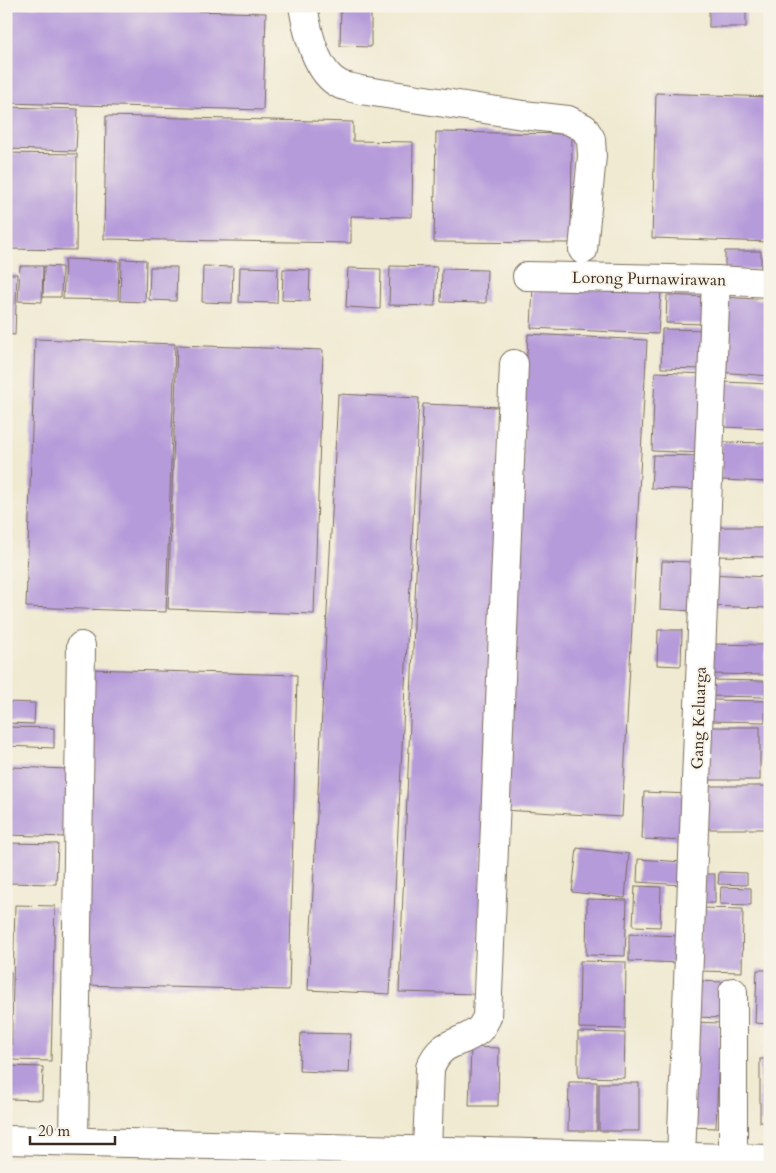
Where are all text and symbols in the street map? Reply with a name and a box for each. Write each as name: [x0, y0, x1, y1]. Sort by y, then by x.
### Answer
street label: Lorong Purnawirawan: [572, 267, 726, 291]
street label: Gang Keluarga: [686, 666, 712, 770]
scale bar: [30, 1113, 115, 1145]
text: 20 m: [38, 1121, 70, 1141]

